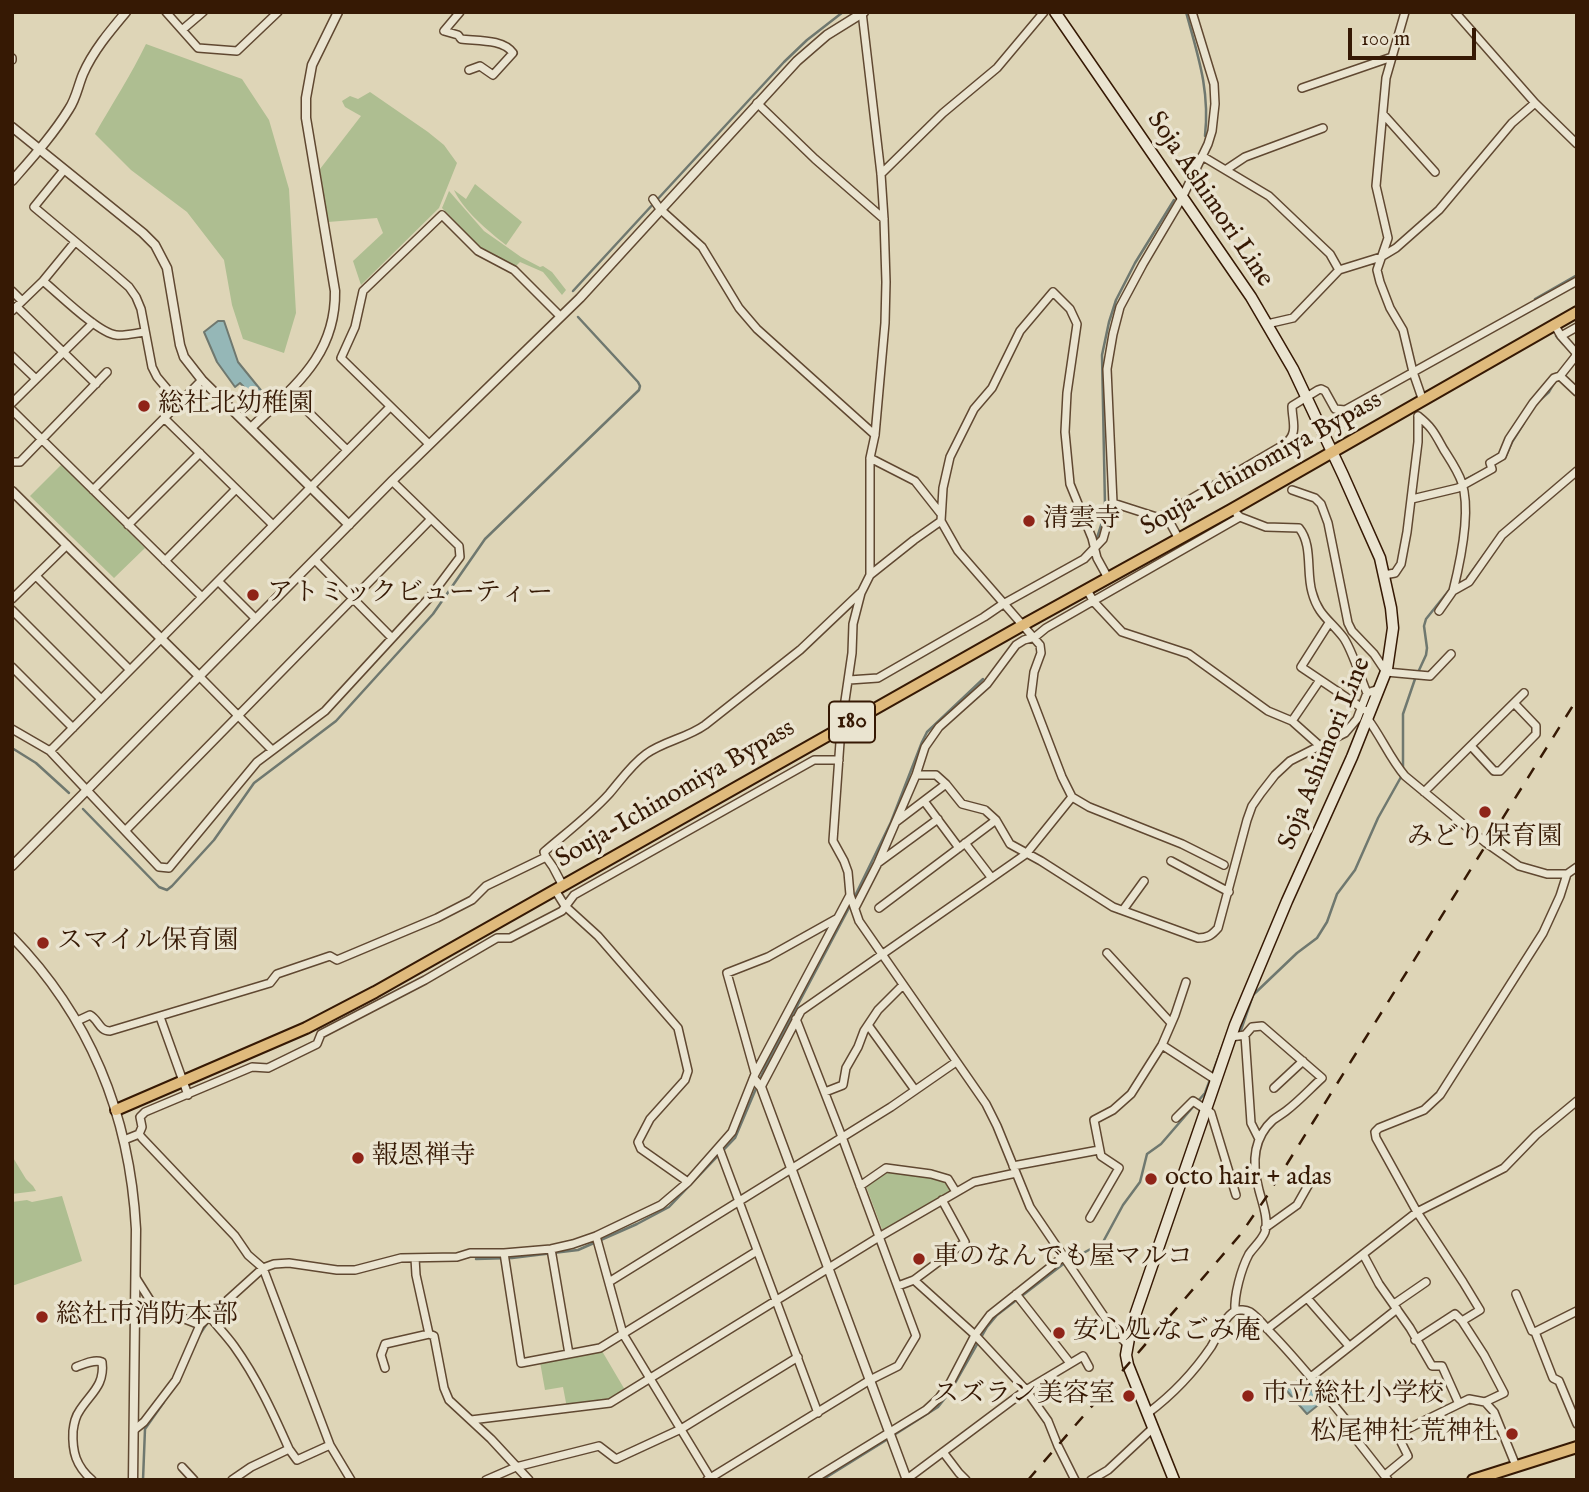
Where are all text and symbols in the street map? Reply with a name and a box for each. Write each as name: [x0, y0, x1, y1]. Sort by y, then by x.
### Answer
scale bar: [1351, 14, 1479, 58]
text: 100 m: [1361, 26, 1410, 53]
street label: Soja Ashimori Line: [1139, 106, 1279, 294]
street label: Souja-Ichinomiya Bypass: [1136, 386, 1388, 544]
place label: 総社北幼稚園: [158, 390, 314, 422]
marker: 総社北幼稚園: [136, 398, 152, 414]
place label: 清雲寺: [1043, 505, 1121, 537]
marker: 清雲寺: [1021, 513, 1037, 529]
place label: アトミックビューティー: [267, 579, 553, 611]
marker: アトミックビューティー: [245, 587, 261, 603]
street label: Soja Ashimori Line: [1273, 653, 1379, 855]
road number: 180: [829, 702, 875, 742]
street label: Souja-Ichinomiya Bypass: [551, 714, 801, 876]
marker: みどり保育園: [1477, 804, 1493, 820]
place label: みどり保育園: [1407, 823, 1563, 855]
place label: スマイル保育園: [57, 927, 239, 959]
marker: スマイル保育園: [35, 935, 51, 951]
place label: 報恩禅寺: [372, 1142, 476, 1174]
marker: 報恩禅寺: [350, 1150, 366, 1166]
place label: octo hair + adas: [1165, 1163, 1332, 1195]
marker: octo hair + adas: [1143, 1171, 1159, 1187]
place label: 車のなんでも屋マルコ: [933, 1243, 1193, 1275]
marker: 車のなんでも屋マルコ: [911, 1251, 927, 1267]
place label: 総社市消防本部: [56, 1301, 238, 1333]
marker: 総社市消防本部: [34, 1309, 50, 1325]
place label: 安心処 なごみ庵: [1073, 1317, 1261, 1349]
marker: 安心処 なごみ庵: [1051, 1325, 1067, 1341]
place label: スズラン美容室: [933, 1380, 1115, 1412]
place label: 市立総社小学校: [1262, 1380, 1444, 1412]
marker: スズラン美容室: [1121, 1388, 1137, 1404]
marker: 市立総社小学校: [1240, 1388, 1256, 1404]
place label: 松尾神社 荒神社: [1310, 1418, 1498, 1450]
marker: 松尾神社 荒神社: [1504, 1426, 1520, 1442]

